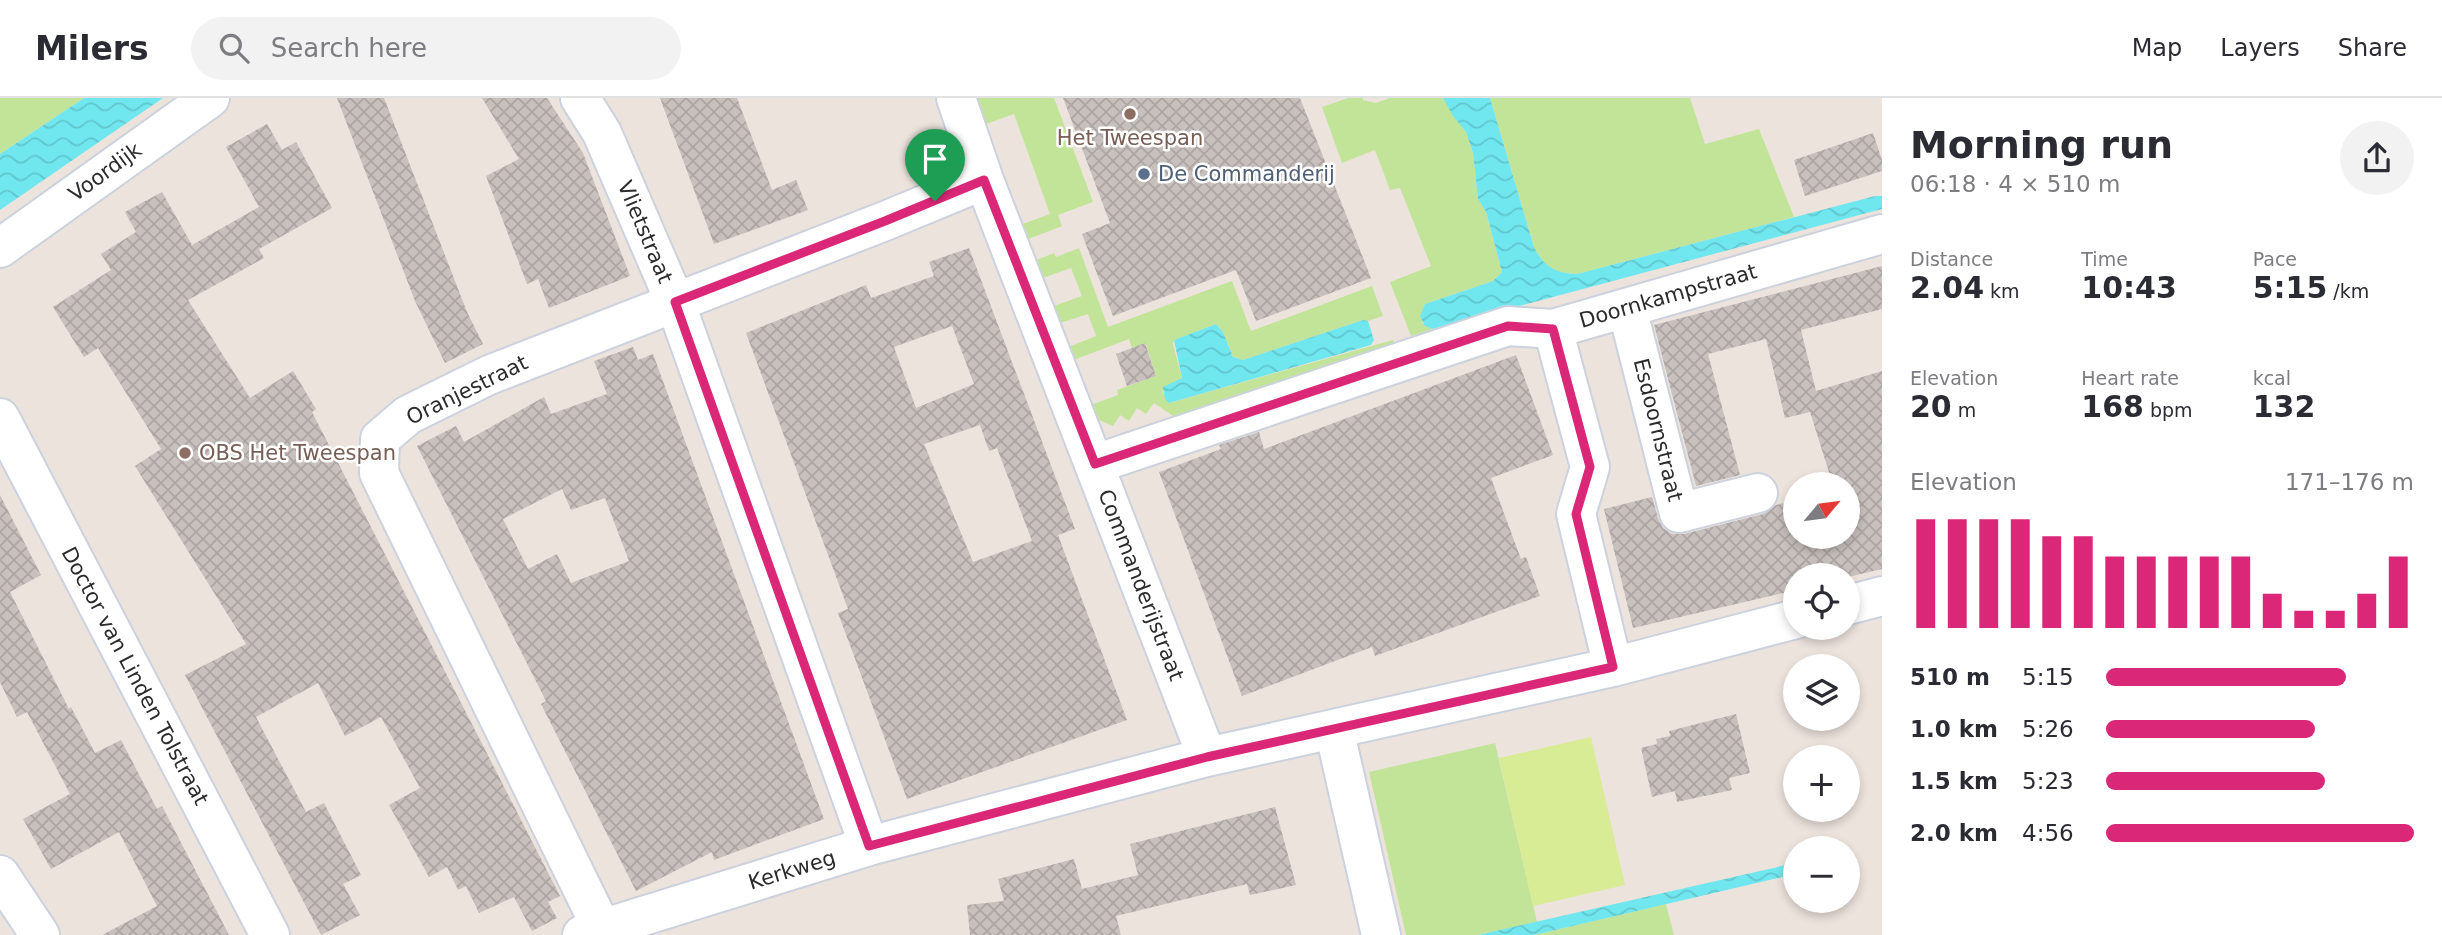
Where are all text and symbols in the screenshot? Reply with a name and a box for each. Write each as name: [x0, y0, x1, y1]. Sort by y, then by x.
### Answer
search box: [191, 17, 681, 80]
text: Milers: [35, 29, 149, 68]
icon: search: [215, 29, 253, 67]
text: Search here: [271, 33, 427, 63]
text: Map: [2132, 34, 2182, 62]
text: Layers: [2220, 34, 2300, 62]
text: Share: [2338, 34, 2407, 62]
marker: Het Tweespan: [1122, 106, 1138, 122]
button: share: [2340, 121, 2414, 195]
text: Morning run: [1910, 123, 2173, 167]
place label: Het Tweespan: [1057, 126, 1203, 150]
pin: [905, 129, 965, 201]
street label: Voordijk: [64, 137, 147, 206]
icon: arrive: [916, 140, 954, 178]
place label: De Commanderij: [1158, 162, 1335, 186]
marker: De Commanderij: [1136, 166, 1152, 182]
text: 06:18 · 4 × 510 m: [1910, 171, 2120, 197]
street label: Vlietstraat: [613, 177, 677, 287]
text: Distance: [1910, 248, 1993, 270]
text: Time: [2081, 248, 2128, 270]
text: Pace: [2253, 248, 2297, 270]
street label: Doornkampstraat: [1576, 259, 1760, 333]
text: 2.04: [1910, 270, 1984, 305]
text: 10:43: [2081, 270, 2177, 305]
text: 5:15: [2253, 270, 2327, 305]
text: km: [1984, 280, 2020, 302]
text: /km: [2327, 280, 2369, 302]
street label: Oranjestraat: [402, 350, 532, 430]
street label: Esdoornstraat: [1629, 356, 1687, 504]
text: Elevation: [1910, 367, 1998, 389]
text: Heart rate: [2081, 367, 2179, 389]
text: kcal: [2253, 367, 2291, 389]
text: 20: [1910, 389, 1952, 424]
text: 168: [2081, 389, 2144, 424]
text: 132: [2253, 389, 2315, 424]
text: m: [1952, 399, 1976, 421]
text: bpm: [2144, 399, 2193, 421]
place label: OBS Het Tweespan: [199, 441, 396, 465]
marker: OBS Het Tweespan: [177, 445, 193, 461]
text: Elevation: [1910, 469, 2017, 495]
text: 171–176 m: [2285, 469, 2414, 495]
north arrow: [1783, 472, 1860, 550]
map controls: [1783, 472, 1860, 913]
street label: Commanderijstraat: [1093, 486, 1189, 684]
street label: Doctor van Linden Tolstraat: [57, 543, 213, 809]
button: locate: [1783, 563, 1860, 640]
button: layers: [1783, 654, 1860, 731]
text: 510 m: [1910, 664, 1990, 690]
text: 5:15: [2022, 664, 2074, 690]
text: 1.0 km: [1910, 716, 1998, 742]
text: 5:26: [2022, 716, 2074, 742]
button: +: [1783, 745, 1860, 822]
text: 1.5 km: [1910, 768, 1998, 794]
text: 5:23: [2022, 768, 2074, 794]
text: 2.0 km: [1910, 820, 1998, 846]
text: 4:56: [2022, 820, 2074, 846]
button: −: [1783, 836, 1860, 913]
street label: Kerkweg: [746, 845, 838, 895]

